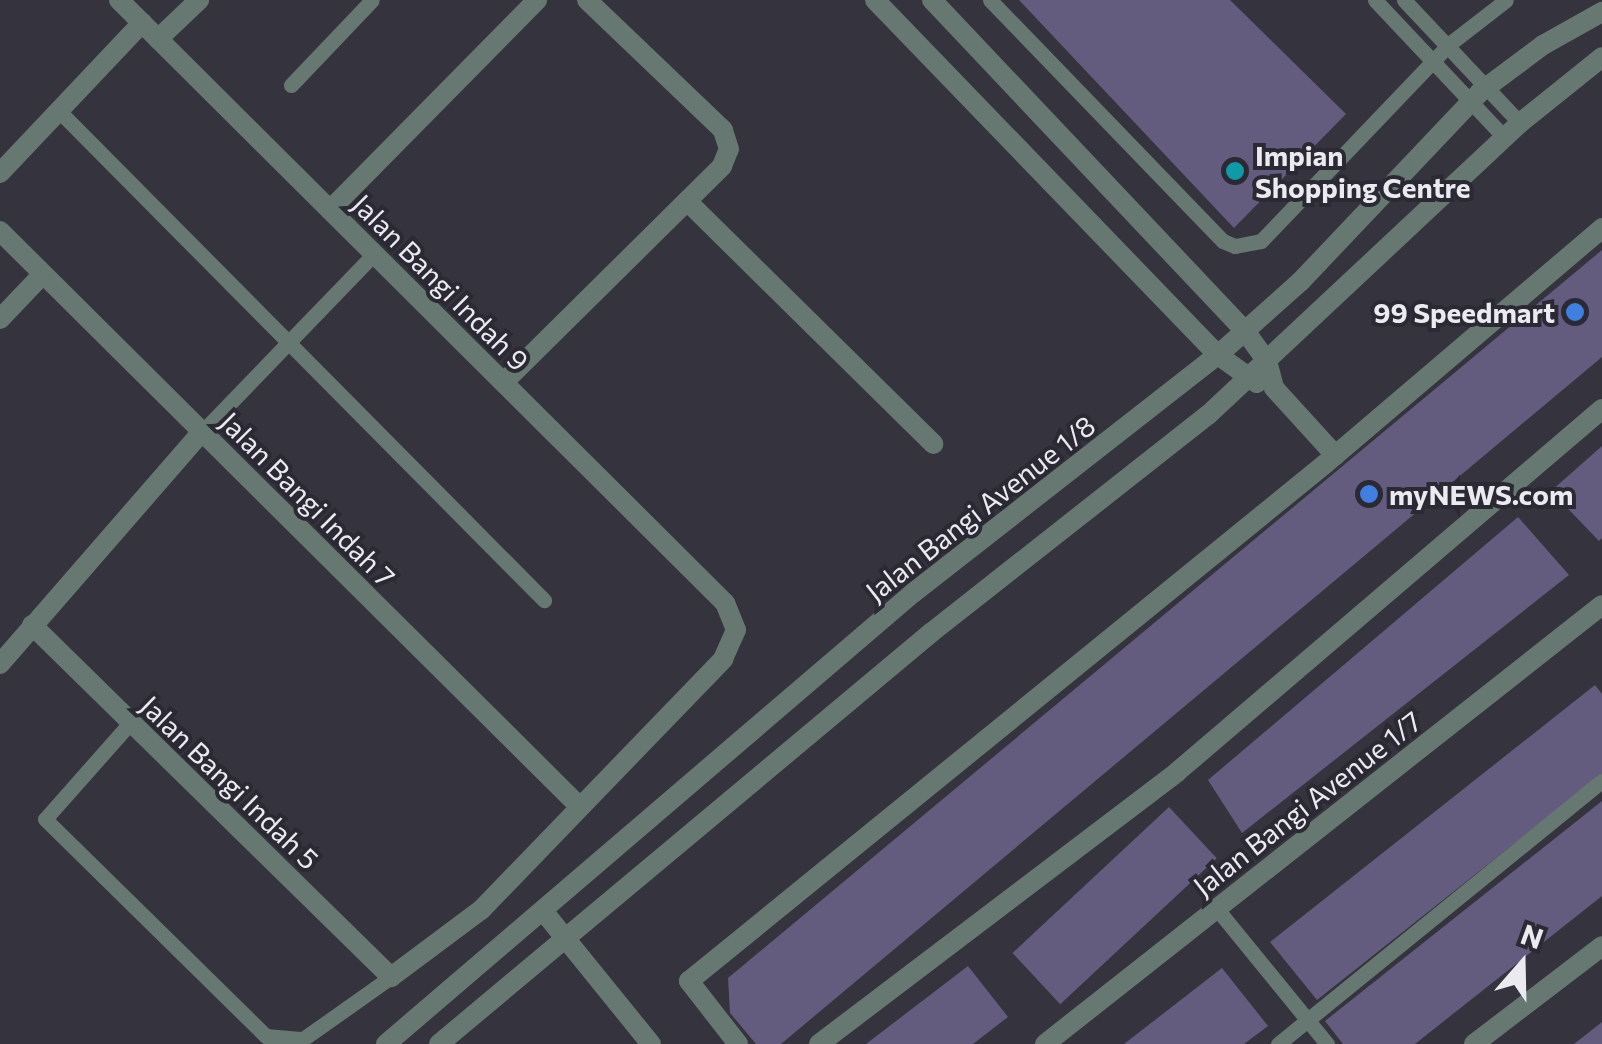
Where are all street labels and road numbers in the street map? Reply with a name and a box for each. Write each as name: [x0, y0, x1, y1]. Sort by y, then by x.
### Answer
street label: Jalan Bangi Indah 9: [346, 187, 536, 377]
street label: Jalan Bangi Indah 7: [214, 405, 402, 593]
street label: Jalan Bangi Avenue 1/8: [859, 408, 1101, 608]
street label: Jalan Bangi Indah 5: [134, 688, 326, 876]
street label: Jalan Bangi Avenue 1/7: [1186, 703, 1428, 903]

